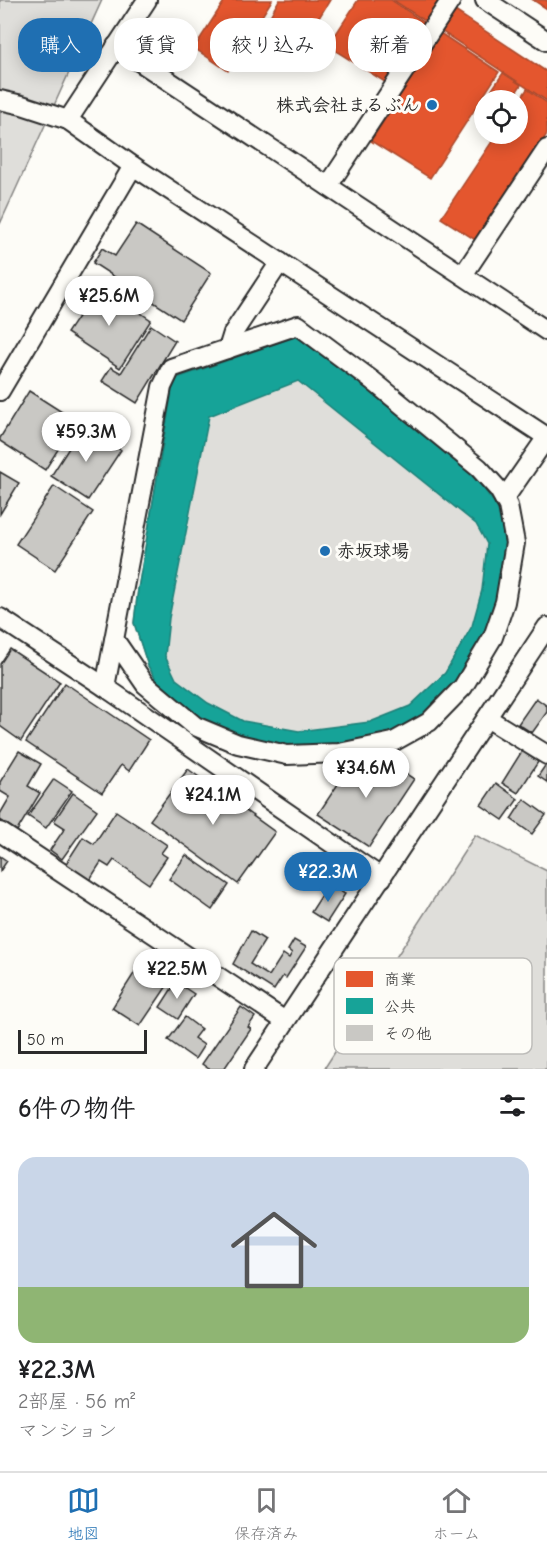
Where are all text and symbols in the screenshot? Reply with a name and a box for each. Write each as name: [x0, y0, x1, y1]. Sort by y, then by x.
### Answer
chip: 購入: [18, 18, 102, 72]
chip: 賃貸: [114, 18, 198, 72]
chip: 絞り込み: [210, 18, 336, 72]
chip: 新着: [348, 18, 432, 72]
map controls: [474, 90, 528, 144]
button: locate: [474, 90, 528, 144]
place label: 株式会社まるぶん: [276, 95, 420, 116]
marker: 株式会社まるぶん: [425, 98, 439, 112]
pin: ¥25.6M: [60, 276, 158, 327]
text: ¥25.6M: [79, 284, 139, 307]
pin: ¥59.3M: [37, 412, 135, 463]
text: ¥59.3M: [56, 420, 116, 443]
place label: 赤坂球場: [337, 541, 409, 562]
marker: 赤坂球場: [318, 544, 332, 558]
pin: ¥34.6M: [317, 748, 415, 799]
text: ¥34.6M: [336, 756, 396, 779]
pin: ¥24.1M: [164, 775, 262, 826]
text: ¥24.1M: [185, 783, 241, 806]
pin: ¥22.3M: [279, 852, 377, 903]
text: ¥22.3M: [298, 860, 358, 883]
pin: ¥22.5M: [128, 949, 226, 1000]
text: ¥22.5M: [147, 957, 207, 980]
legend: [334, 958, 532, 1054]
text: 商業: [384, 971, 416, 989]
text: 公共: [384, 998, 416, 1016]
text: その他: [384, 1025, 432, 1043]
scale bar: [18, 1027, 147, 1054]
text: 50 m: [27, 1031, 64, 1049]
icon: filters: [496, 1089, 529, 1122]
text: 6件の物件: [18, 1094, 136, 1124]
icon: home: [220, 1196, 328, 1304]
text: ¥22.3M: [18, 1355, 95, 1385]
text: 2部屋 · 56 m²: [18, 1390, 135, 1413]
text: マンション: [18, 1419, 117, 1442]
tab: 地図: [67, 1484, 100, 1544]
tab: 保存済み: [234, 1484, 298, 1544]
tab: ホーム: [433, 1484, 480, 1544]

